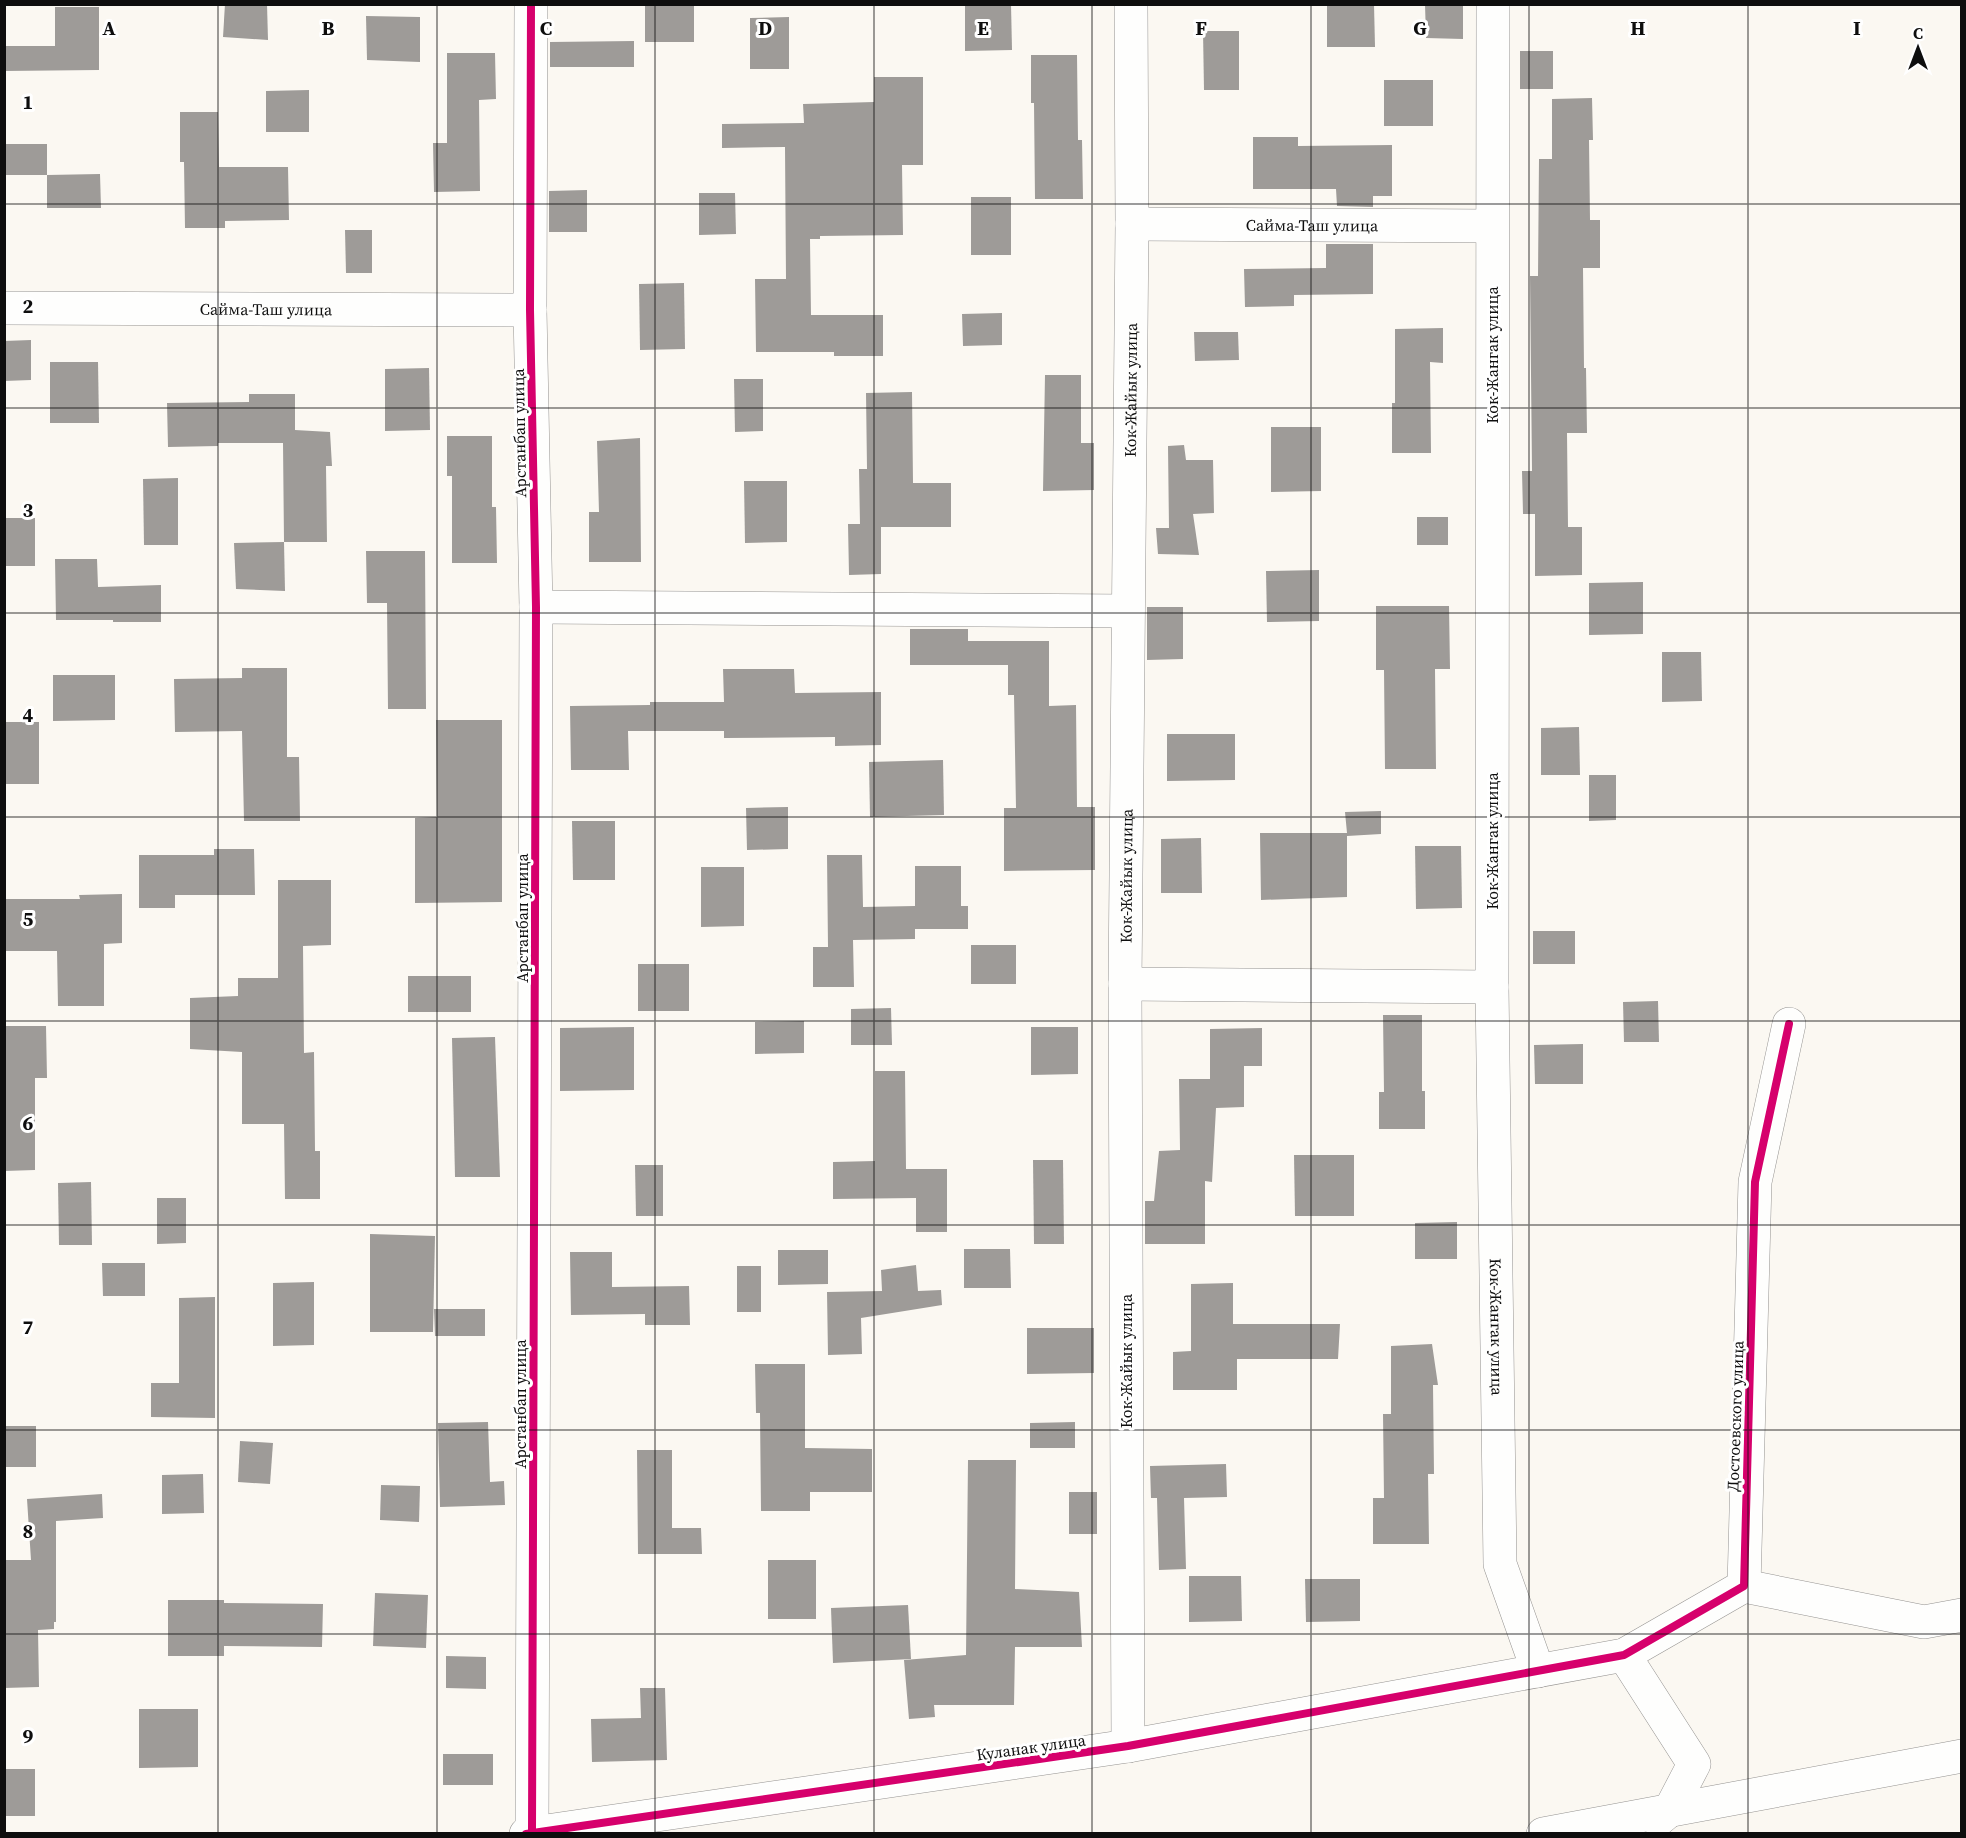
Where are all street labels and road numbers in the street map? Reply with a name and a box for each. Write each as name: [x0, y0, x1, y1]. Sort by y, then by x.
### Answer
street label: Сайма-Таш улица: [1246, 214, 1379, 236]
street label: Кок-Жангак улица: [1481, 285, 1503, 424]
street label: Сайма-Таш улица: [200, 298, 333, 320]
street label: Кок-Жайык улица: [1119, 322, 1142, 457]
street label: Арстанбап улица: [507, 367, 531, 498]
street label: Кок-Жангак улица: [1481, 771, 1503, 910]
street label: Кок-Жайык улица: [1114, 808, 1138, 943]
street label: Арстанбап улица: [511, 853, 533, 983]
street label: Кок-Жангак улица: [1485, 1258, 1509, 1397]
street label: Кок-Жайык улица: [1115, 1293, 1137, 1428]
street label: Арстанбап улица: [509, 1339, 531, 1469]
street label: Достоевского улица: [1721, 1339, 1749, 1492]
street label: Куланак улица: [975, 1728, 1088, 1766]

